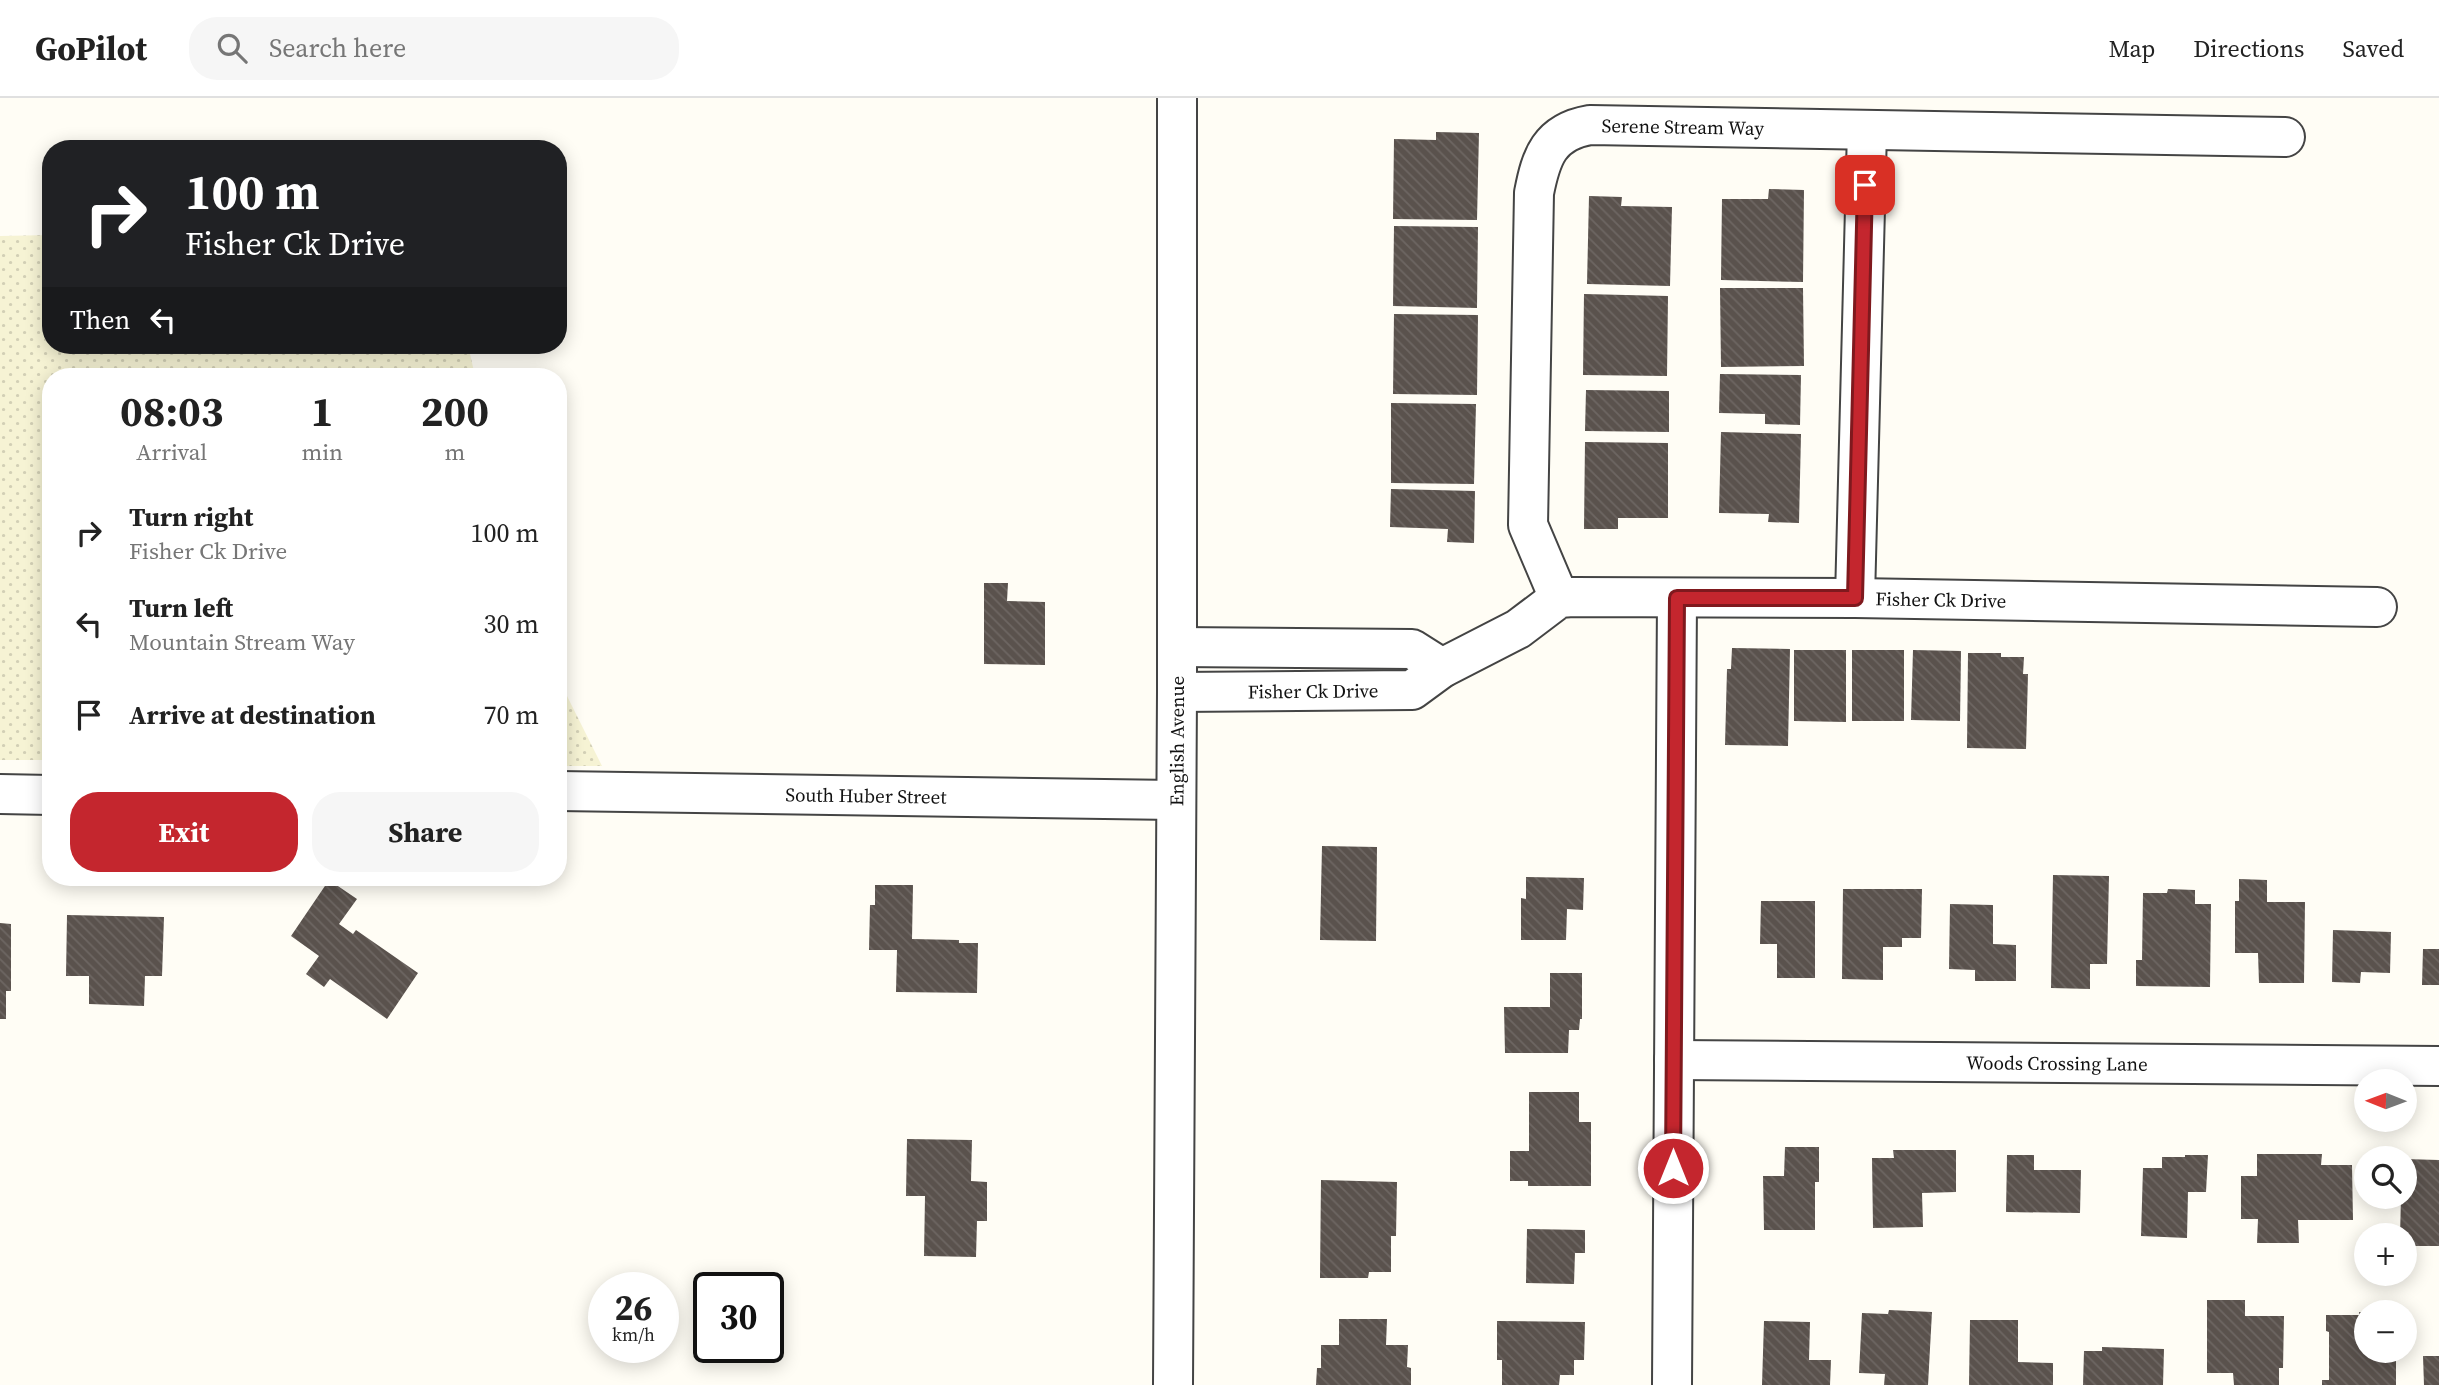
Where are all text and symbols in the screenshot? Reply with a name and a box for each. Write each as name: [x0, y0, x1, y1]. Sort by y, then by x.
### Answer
search box: [189, 17, 679, 80]
text: GoPilot: [35, 26, 147, 71]
icon: search: [213, 29, 251, 67]
text: Search here: [269, 30, 406, 66]
text: Map: [2108, 32, 2155, 65]
text: Directions: [2193, 32, 2304, 65]
text: Saved: [2342, 32, 2404, 65]
street label: Serene Stream Way: [1601, 112, 1764, 141]
pin: [1835, 155, 1895, 215]
text: 100 m: [185, 158, 320, 225]
icon: arrive: [1846, 166, 1884, 204]
icon: right: [70, 168, 161, 259]
text: Fisher Ck Drive: [185, 222, 405, 266]
icon: left: [144, 301, 182, 339]
text: Then: [70, 302, 130, 338]
text: 08:03: [120, 382, 224, 440]
text: 1: [311, 382, 334, 440]
text: 200: [421, 382, 489, 440]
text: Arrival: [136, 436, 207, 468]
text: min: [301, 436, 343, 468]
text: m: [445, 436, 465, 468]
text: Turn right: [129, 499, 253, 535]
icon: right: [70, 514, 108, 552]
text: 100 m: [471, 515, 539, 551]
text: Fisher Ck Drive: [129, 535, 287, 567]
street label: Fisher Ck Drive: [1875, 585, 2007, 614]
text: Turn left: [129, 590, 233, 626]
icon: left: [70, 605, 108, 643]
text: 30 m: [484, 606, 539, 642]
text: Mountain Stream Way: [129, 626, 355, 658]
street label: English Avenue: [1163, 676, 1190, 806]
street label: Fisher Ck Drive: [1247, 677, 1379, 704]
icon: arrive: [70, 696, 108, 734]
text: Arrive at destination: [129, 697, 376, 733]
text: 70 m: [484, 697, 539, 733]
street label: South Huber Street: [785, 781, 948, 810]
button: Exit: [70, 792, 298, 872]
button: Share: [312, 792, 539, 872]
street label: Woods Crossing Lane: [1966, 1049, 2148, 1077]
north arrow: [2354, 1069, 2417, 1132]
map controls: [2354, 1069, 2417, 1363]
position arrow: [1636, 1131, 1710, 1205]
button: search: [2354, 1146, 2417, 1209]
button: +: [2354, 1223, 2417, 1286]
speed limit sign: 30: [693, 1272, 784, 1363]
text: 26: [615, 1284, 652, 1332]
button: −: [2354, 1300, 2417, 1363]
text: km/h: [612, 1322, 655, 1347]

